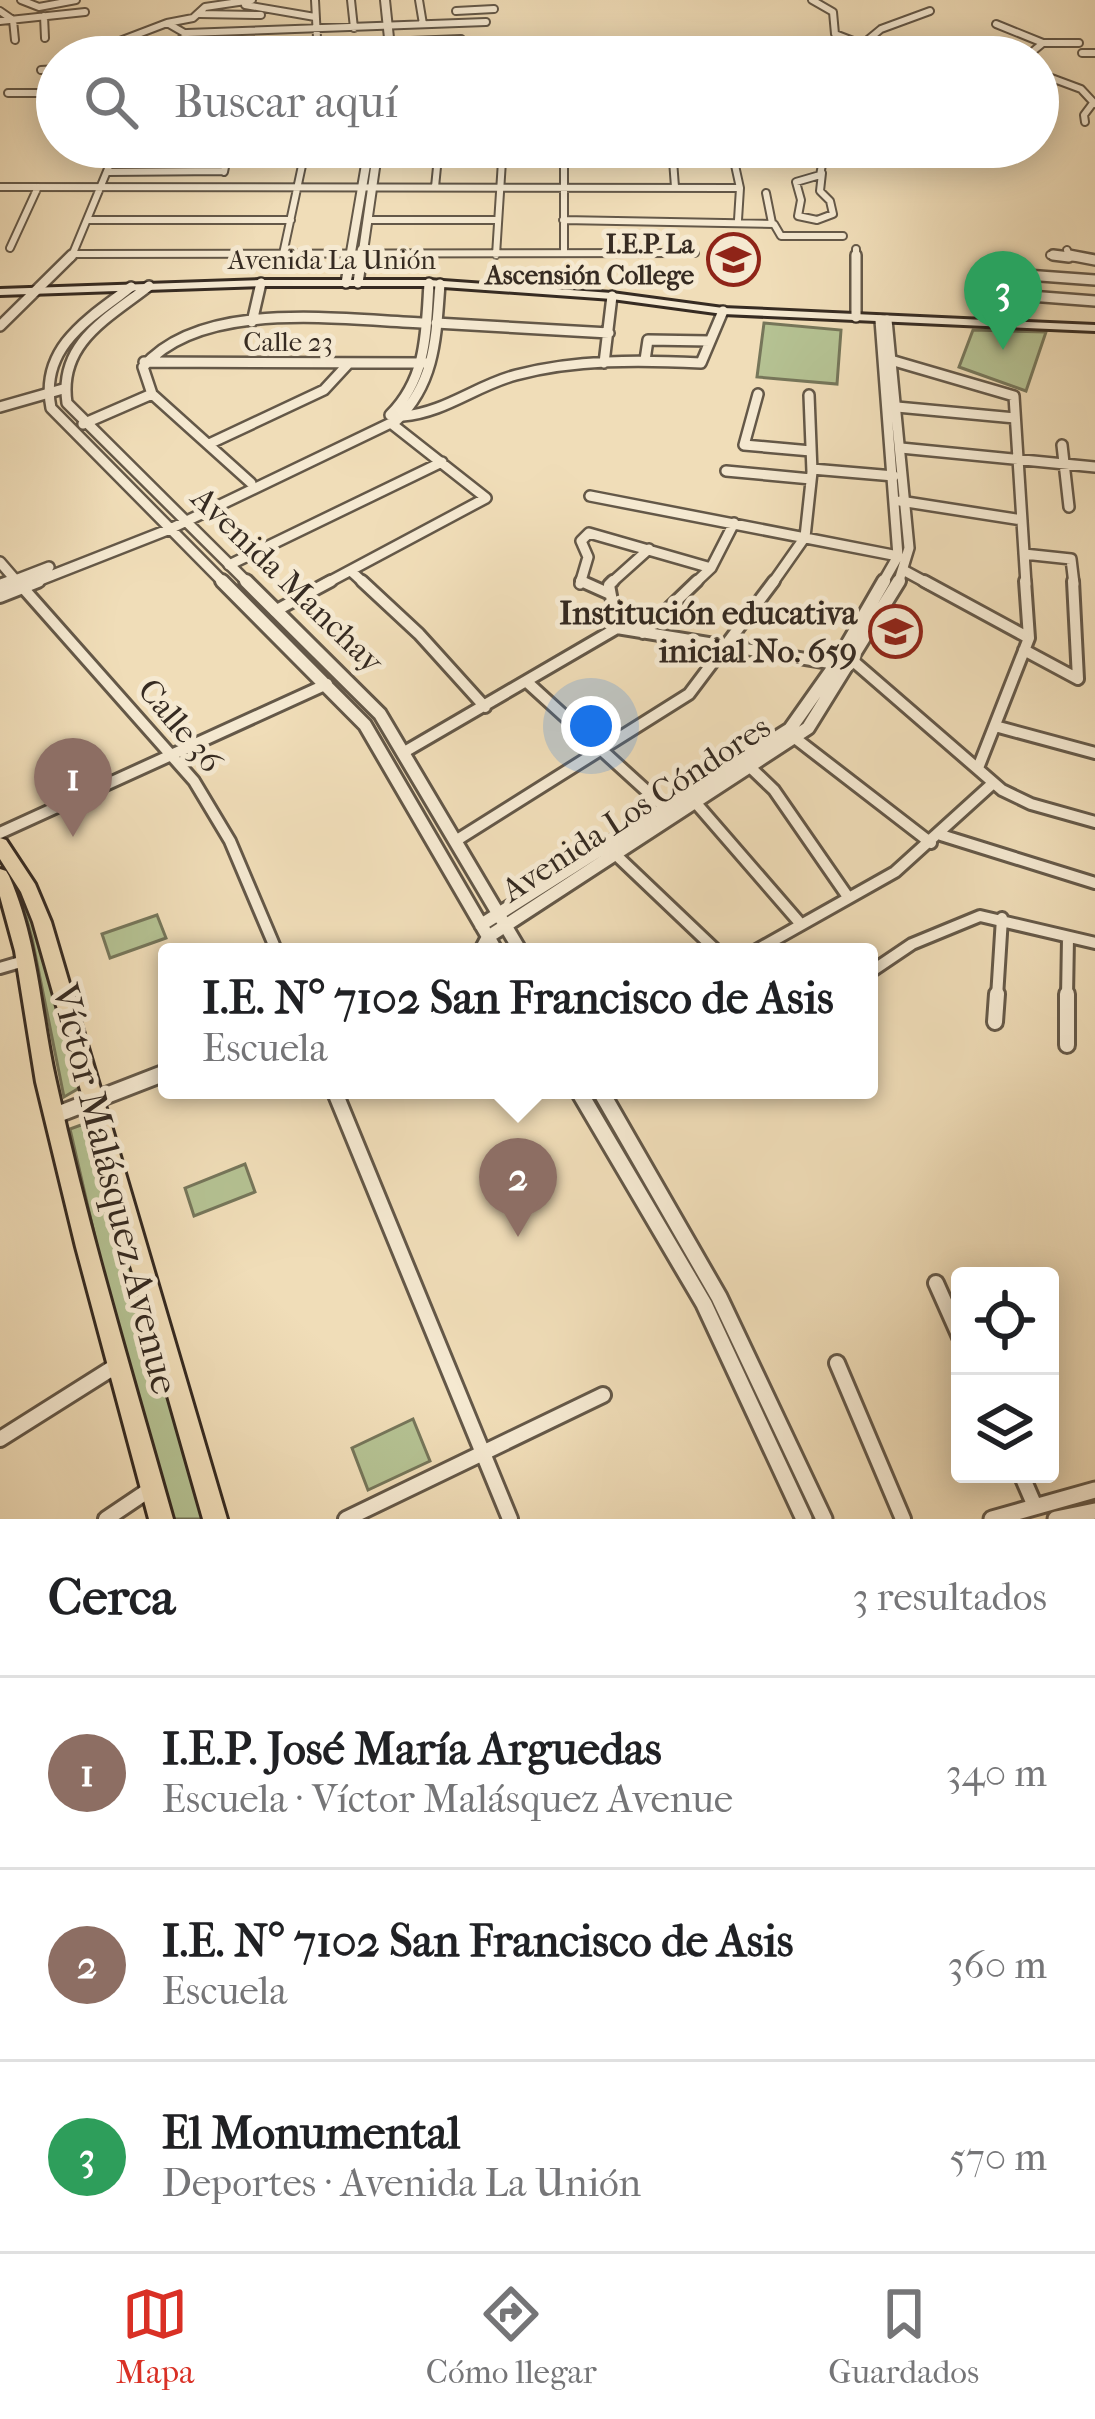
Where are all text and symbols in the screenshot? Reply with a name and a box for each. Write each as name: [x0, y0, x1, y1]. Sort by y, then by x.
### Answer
search box: [36, 36, 1059, 168]
icon: search: [78, 69, 144, 135]
text: Buscar aquí: [174, 76, 398, 129]
place label: I.E.P La Ascensión College: [483, 228, 696, 291]
school or university icon: I.E.P La Ascensión College: [705, 232, 761, 288]
street label: Avenida La Unión: [227, 244, 436, 276]
pin: 3: [964, 251, 1042, 350]
street label: Calle 23: [243, 326, 333, 358]
street label: Avenida Manchay: [182, 477, 392, 682]
place label: Institución educativa inicial No. 659: [559, 594, 859, 671]
school or university icon: Institución educativa inicial No. 659: [868, 604, 924, 660]
street label: Calle 36: [130, 671, 230, 781]
your location: [561, 696, 621, 756]
street label: Avenida Los Cóndores: [493, 708, 778, 912]
pin: 1: [34, 738, 112, 837]
popup: [158, 943, 878, 1099]
text: I.E. N° 7102 San Francisco de Asis: [202, 972, 834, 1025]
street label: Víctor Malásquez Avenue: [41, 978, 188, 1399]
text: Escuela: [202, 1025, 328, 1071]
pin: 2: [479, 1138, 557, 1237]
map controls: [951, 1267, 1059, 1483]
button: locate: [951, 1267, 1059, 1375]
button: layers: [951, 1375, 1059, 1483]
text: Cerca: [48, 1567, 175, 1627]
text: 3 resultados: [853, 1574, 1047, 1620]
text: I.E.P. José María Arguedas: [162, 1723, 662, 1776]
text: 1: [80, 1750, 94, 1796]
text: 340 m: [946, 1750, 1047, 1796]
text: Escuela · Víctor Malásquez Avenue: [162, 1776, 733, 1822]
text: I.E. N° 7102 San Francisco de Asis: [162, 1915, 793, 1968]
text: 2: [77, 1942, 97, 1988]
text: 360 m: [948, 1942, 1047, 1988]
text: Escuela: [162, 1968, 287, 2014]
text: El Monumental: [162, 2107, 460, 2160]
text: 3: [79, 2134, 95, 2180]
text: 570 m: [949, 2134, 1047, 2180]
text: Deportes · Avenida La Unión: [162, 2160, 641, 2206]
tab: Mapa: [116, 2281, 194, 2392]
tab: Cómo llegar: [426, 2281, 597, 2392]
tab: Guardados: [828, 2281, 979, 2392]

